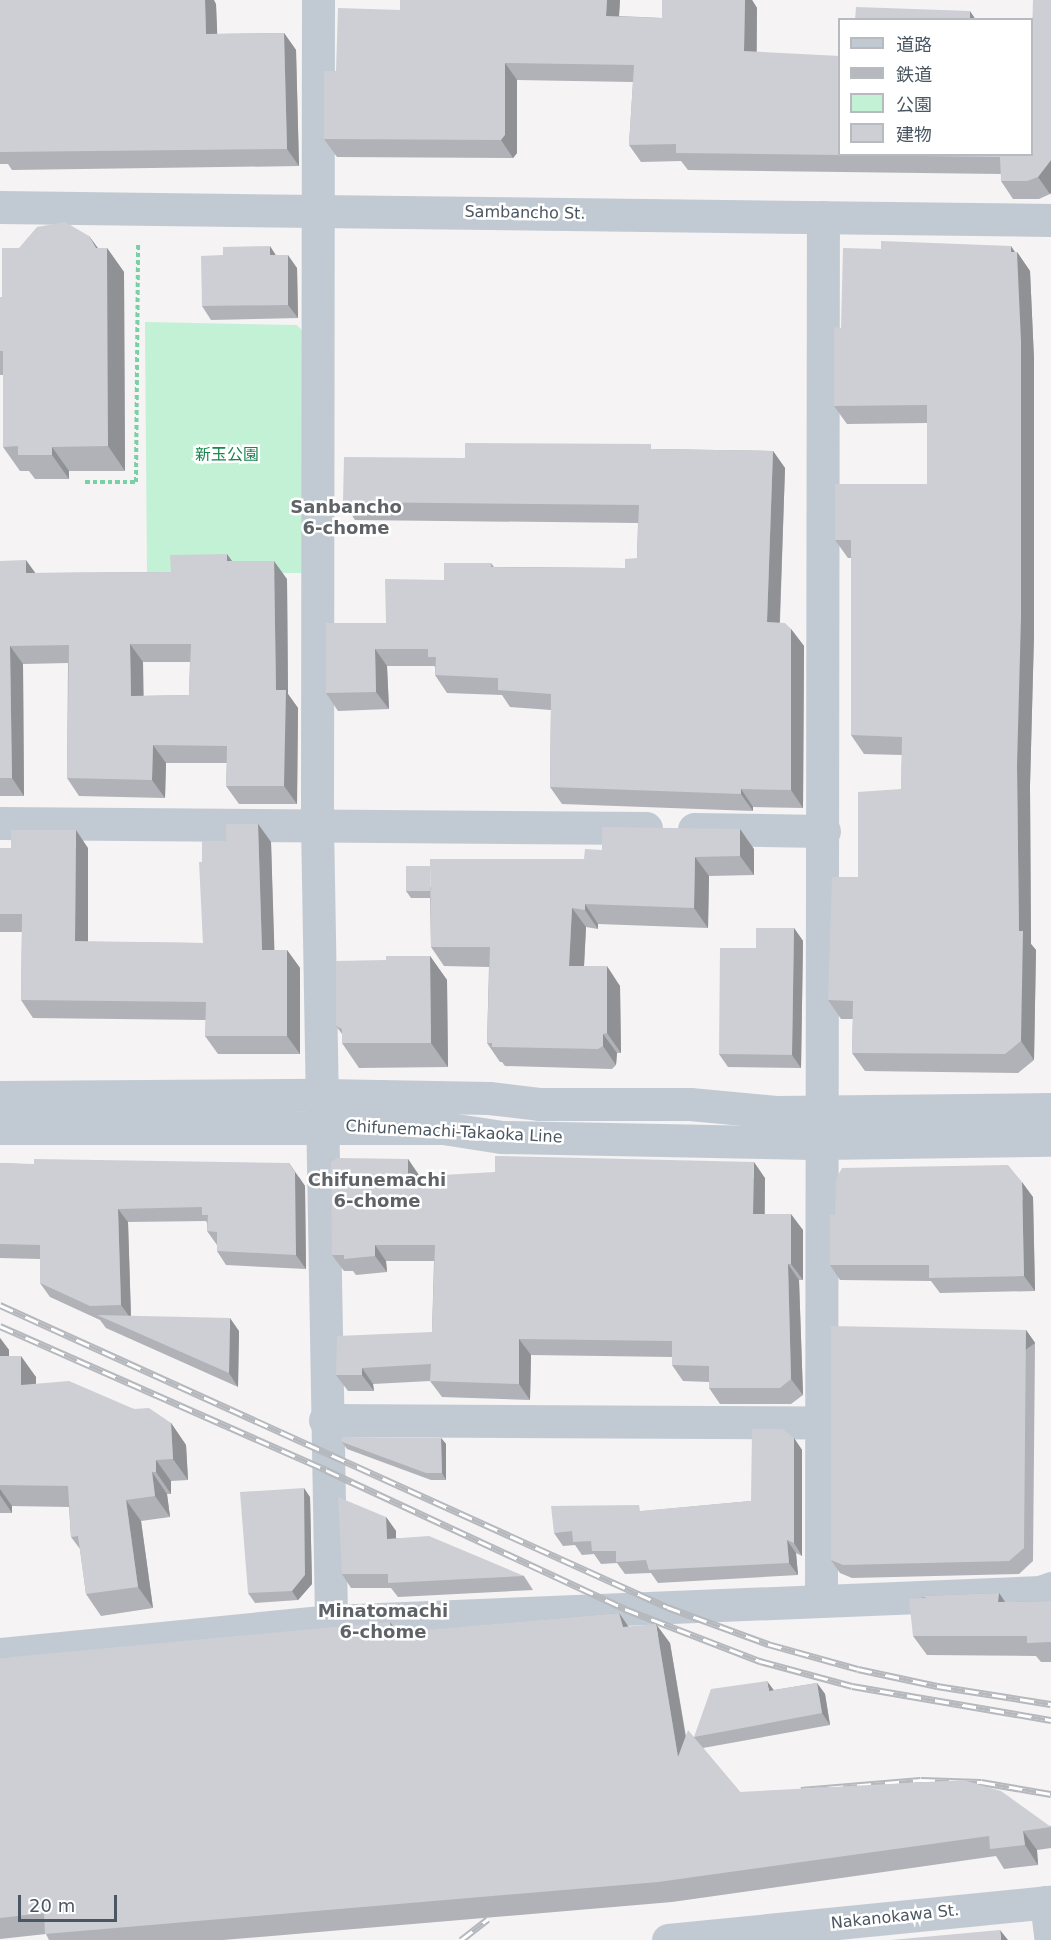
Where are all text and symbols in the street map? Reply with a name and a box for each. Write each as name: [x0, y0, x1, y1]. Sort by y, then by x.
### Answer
legend: [838, 18, 1033, 156]
text: 道路: [896, 34, 932, 55]
text: 鉄道: [896, 64, 932, 85]
text: 公園: [896, 94, 932, 115]
text: 建物: [896, 124, 932, 145]
street label: Sambancho St.: [464, 202, 586, 224]
park label: 新玉公園: [195, 445, 259, 465]
district label: Sanbancho 6-chome: [290, 497, 402, 540]
street label: Chifunemachi-Takaoka Line: [345, 1117, 563, 1147]
district label: Chifunemachi 6-chome: [308, 1170, 446, 1212]
district label: Minatomachi 6-chome: [318, 1601, 448, 1644]
scale bar: [21, 1883, 120, 1921]
text: 20 m: [29, 1895, 75, 1916]
street label: Nakanokawa St.: [830, 1901, 960, 1933]

